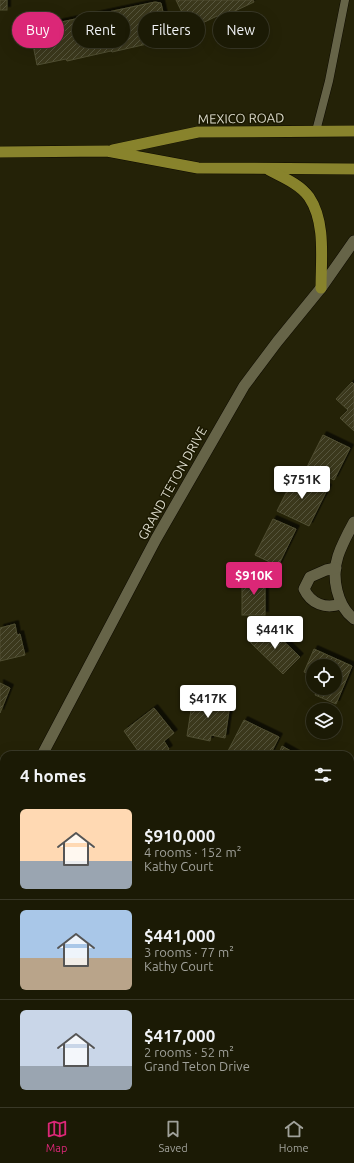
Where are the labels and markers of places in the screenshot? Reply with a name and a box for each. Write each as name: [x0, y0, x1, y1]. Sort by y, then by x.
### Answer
pin: $751K: [274, 466, 330, 500]
pin: $910K: [226, 562, 282, 596]
pin: $441K: [247, 616, 303, 650]
pin: $417K: [180, 685, 236, 719]

